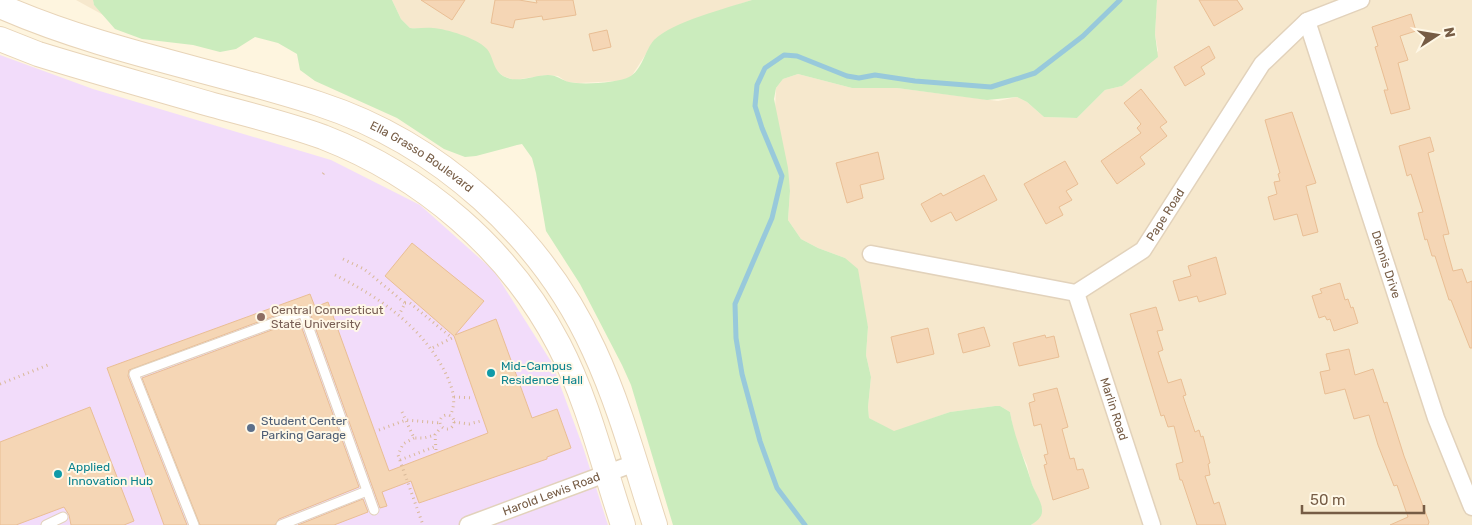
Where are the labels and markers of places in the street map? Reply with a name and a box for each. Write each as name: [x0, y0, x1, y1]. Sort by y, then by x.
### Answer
place label: Central Connecticut State University: [271, 303, 384, 331]
marker: Central Connecticut State University: [255, 311, 267, 323]
place label: Mid-Campus Residence Hall: [501, 359, 583, 387]
marker: Mid-Campus Residence Hall: [485, 367, 497, 379]
place label: Student Center Parking Garage: [261, 414, 347, 442]
marker: Student Center Parking Garage: [245, 422, 257, 434]
place label: Applied Innovation Hub: [68, 460, 153, 488]
marker: Applied Innovation Hub: [52, 468, 64, 480]

